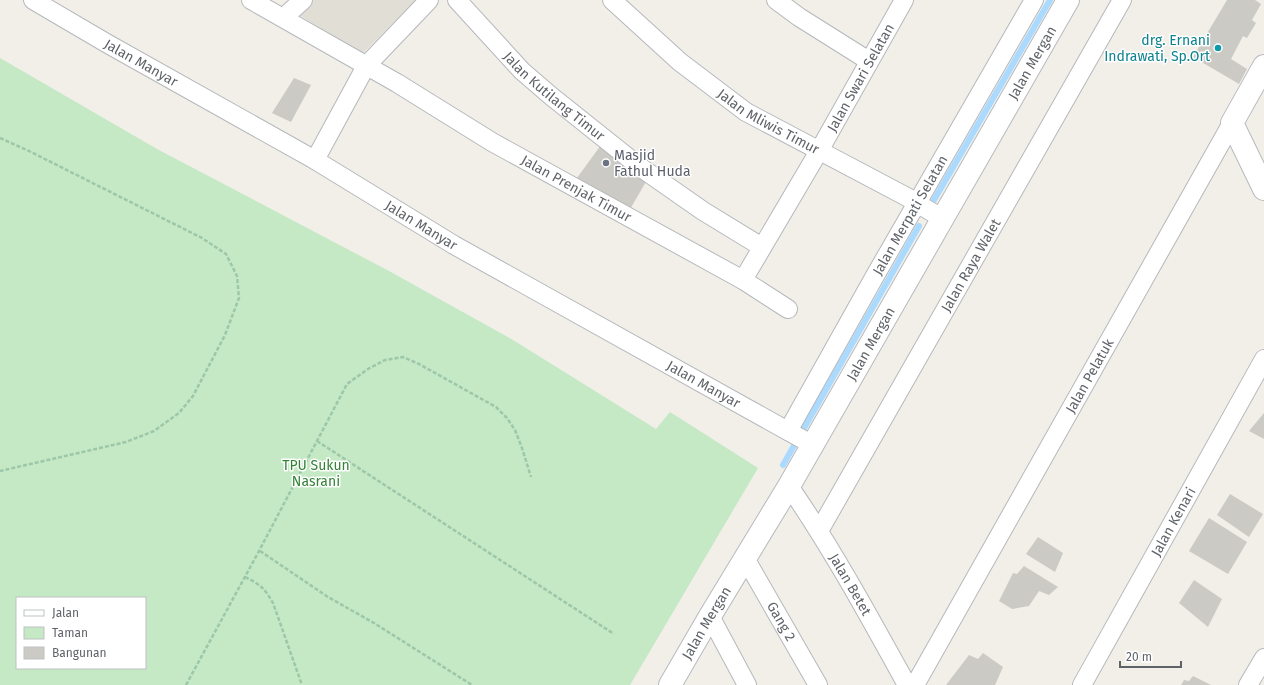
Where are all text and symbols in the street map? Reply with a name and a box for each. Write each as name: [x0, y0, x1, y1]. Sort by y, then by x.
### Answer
street label: Jalan Swari Selatan: [824, 21, 898, 135]
street label: Jalan Mergan: [1005, 23, 1060, 103]
place label: drg. Ernani Indrawati, Sp.Ort: [1104, 32, 1211, 65]
street label: Jalan Manyar: [101, 36, 181, 91]
marker: drg. Ernani Indrawati, Sp.Ort: [1213, 43, 1223, 53]
street label: Jalan Kutilang Timur: [500, 48, 609, 145]
street label: Jalan Mliwis Timur: [714, 85, 823, 158]
place label: Masjid Fathul Huda: [614, 147, 691, 180]
street label: Jalan Prenjak Timur: [518, 152, 635, 226]
street label: Jalan Merpati Selatan: [869, 152, 952, 278]
marker: Masjid Fathul Huda: [601, 158, 611, 168]
street label: Jalan Manyar: [382, 197, 461, 254]
street label: Jalan Raya Walet: [938, 215, 1005, 315]
street label: Jalan Mergan: [843, 304, 899, 384]
street label: Jalan Pelatuk: [1062, 335, 1118, 416]
street label: Jalan Manyar: [664, 357, 744, 412]
park label: TPU Sukun Nasrani: [282, 457, 350, 490]
street label: Jalan Kenari: [1148, 485, 1200, 559]
street label: Jalan Betet: [825, 550, 875, 620]
street label: Jalan Mergan: [679, 583, 735, 663]
legend: [16, 597, 146, 669]
street label: Gang 2: [763, 599, 799, 644]
text: Jalan: [52, 606, 79, 620]
text: Taman: [52, 626, 88, 640]
scale bar: [1120, 643, 1181, 669]
text: Bangunan: [52, 646, 107, 660]
text: 20 m: [1126, 650, 1152, 664]

